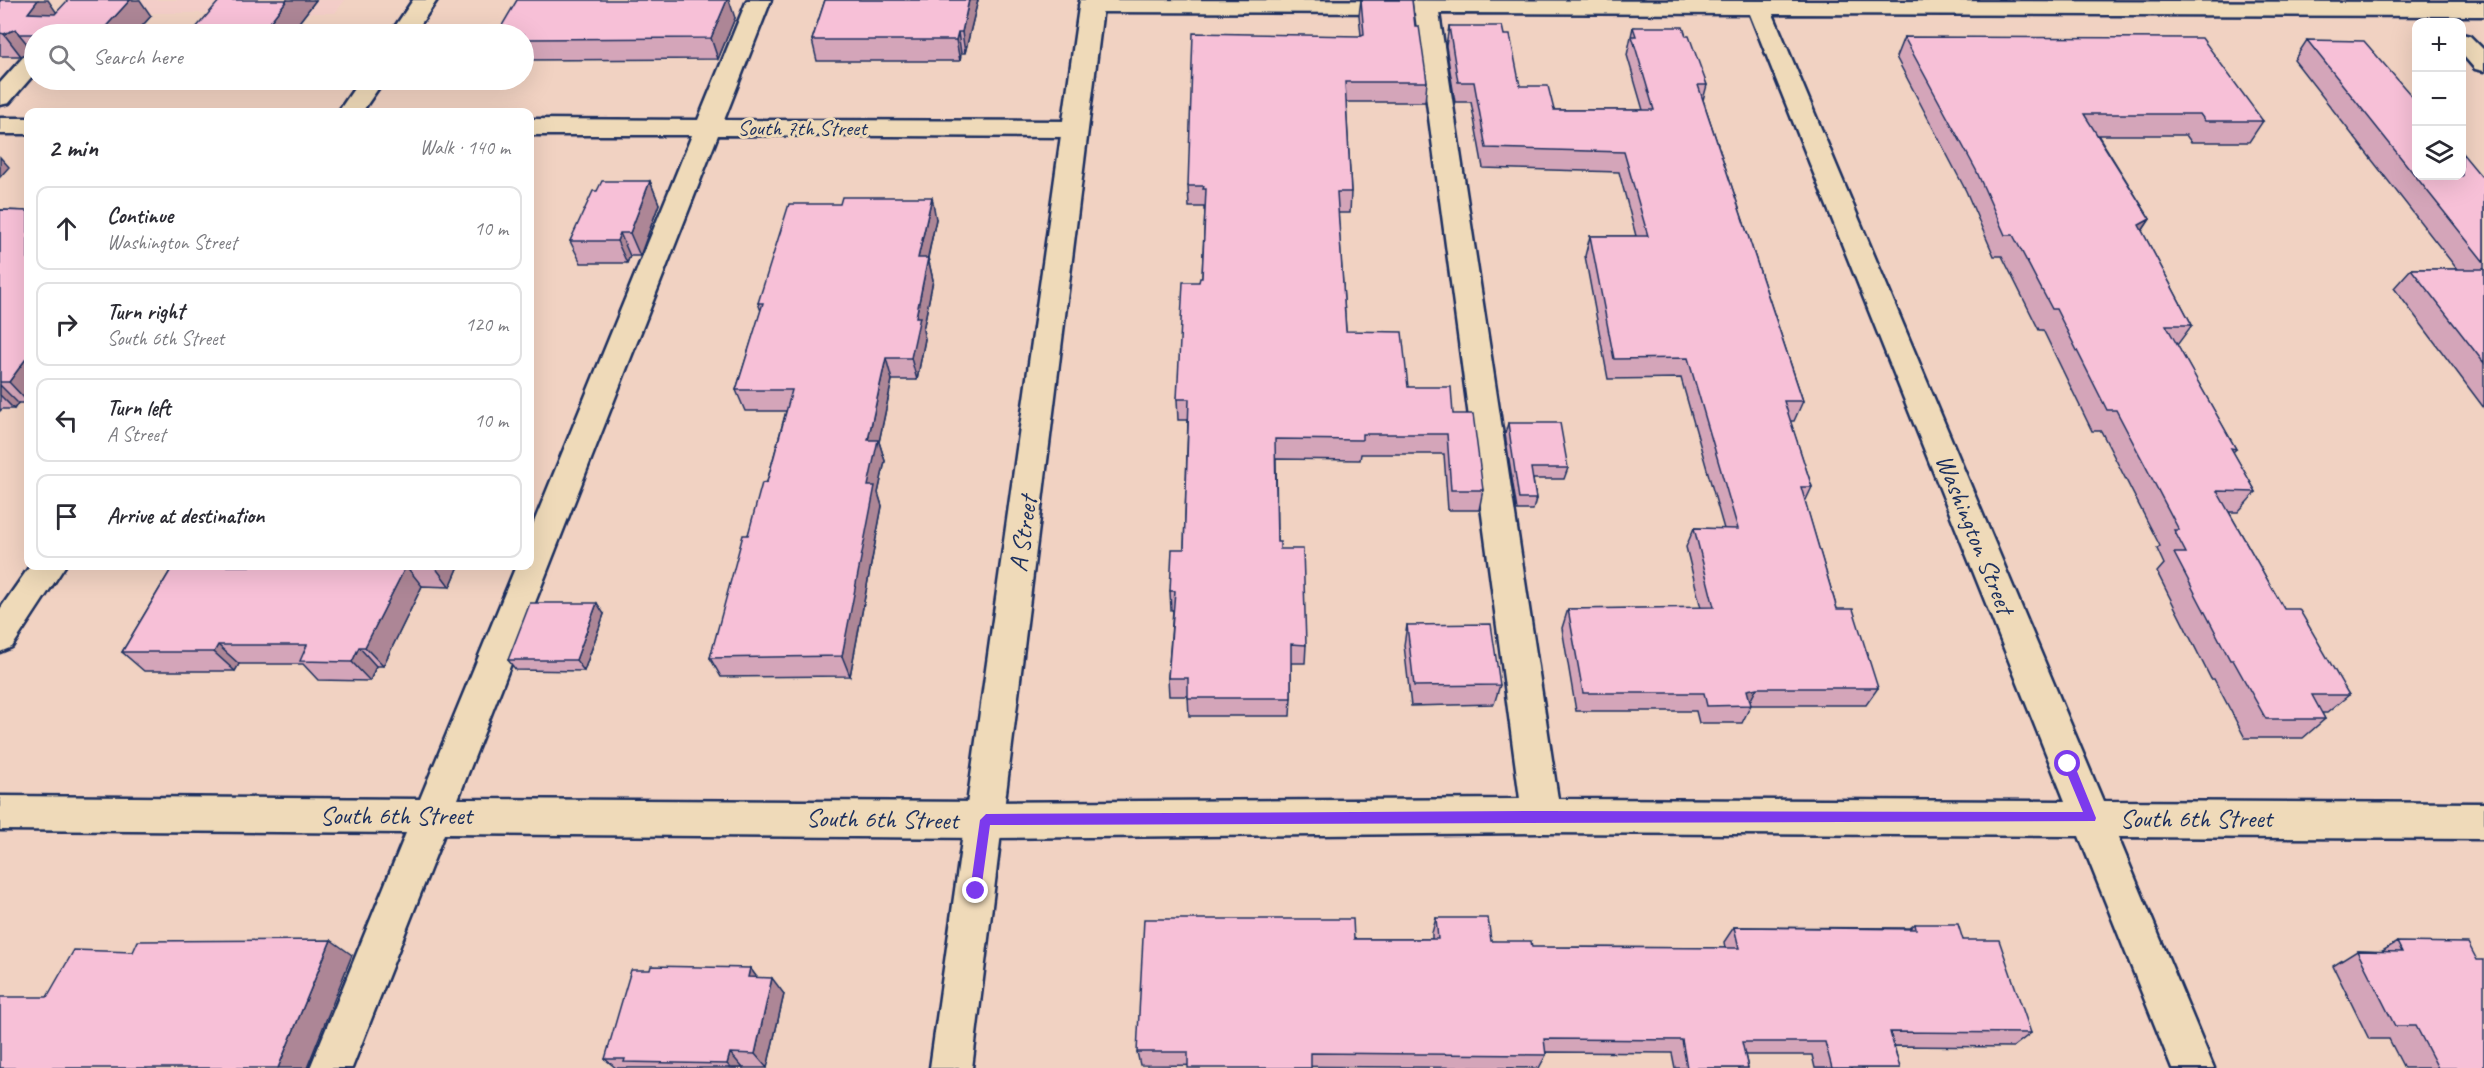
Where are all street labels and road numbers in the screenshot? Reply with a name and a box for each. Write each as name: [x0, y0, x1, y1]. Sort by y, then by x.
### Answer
street label: South 7th Street: [738, 114, 869, 142]
street label: Washington Street: [1928, 449, 2023, 622]
street label: A Street: [1001, 491, 1045, 574]
street label: South 6th Street: [320, 799, 475, 832]
street label: South 6th Street: [806, 801, 961, 837]
street label: South 6th Street: [2120, 802, 2275, 835]

